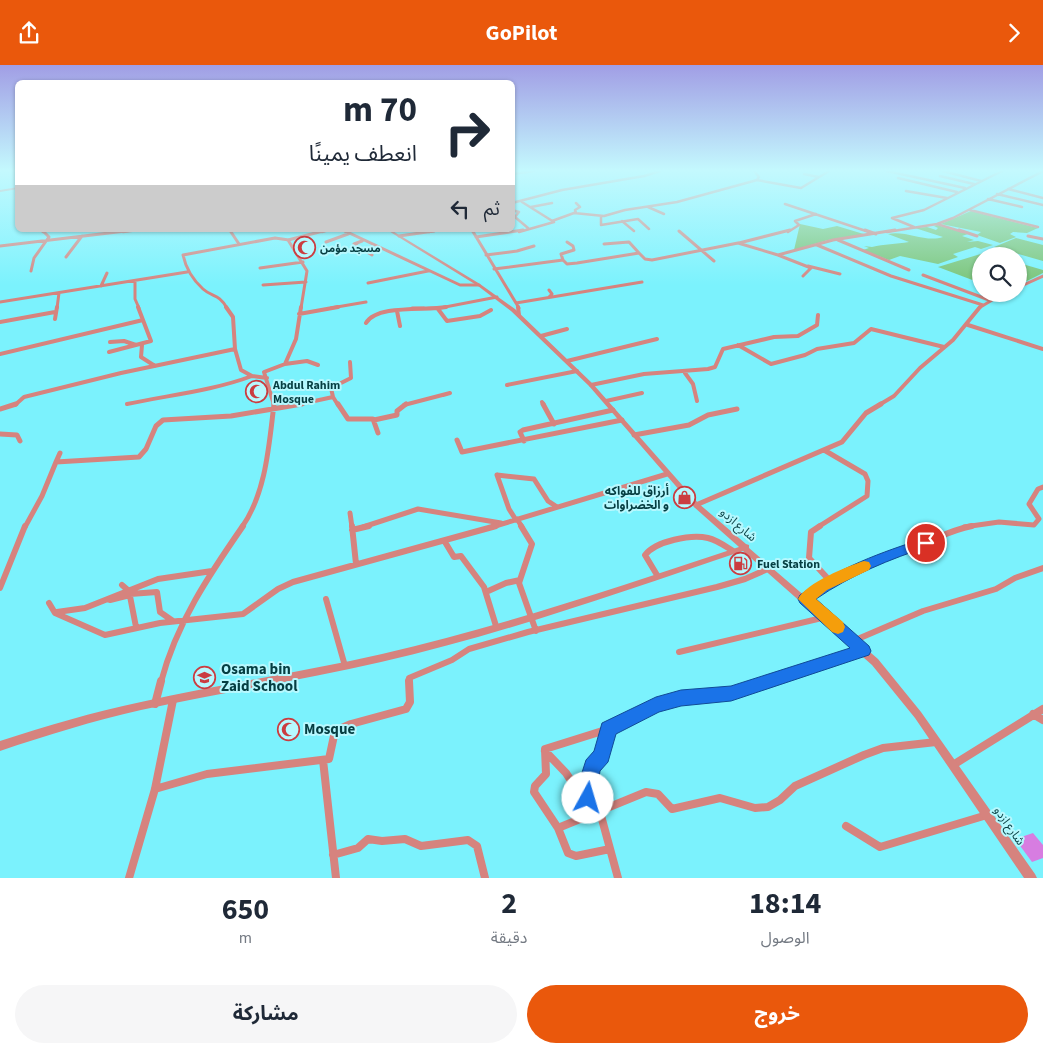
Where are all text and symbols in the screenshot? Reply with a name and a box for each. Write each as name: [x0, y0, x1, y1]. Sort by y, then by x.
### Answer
text: GoPilot: [486, 17, 557, 49]
icon: share: [15, 19, 43, 47]
icon: forward: [1000, 19, 1028, 47]
text: 70 m: [343, 85, 417, 135]
icon: right: [435, 100, 500, 165]
text: انعطف يمينًا: [309, 138, 417, 170]
icon: left: [446, 195, 474, 223]
text: ثم: [484, 196, 500, 223]
mosque icon: مسجد مؤمن: [292, 236, 316, 260]
place label: مسجد مؤمن: [320, 241, 381, 256]
map controls: [972, 247, 1027, 302]
button: search: [972, 247, 1027, 302]
place label: Abdul Rahim Mosque: [272, 377, 340, 408]
mosque icon: Abdul Rahim Mosque: [245, 380, 269, 404]
place label: أرزاق للفواكه و الخضراوات: [604, 483, 669, 514]
shop icon: أرزاق للفواكه و الخضراوات: [673, 486, 697, 510]
street label: شارع ازدو: [716, 504, 760, 546]
pin: [905, 522, 947, 564]
icon: arrive: [912, 529, 940, 557]
fuel station icon: Fuel Station: [729, 552, 753, 576]
place label: Fuel Station: [757, 556, 820, 573]
place label: Osama bin Zaid School: [221, 659, 298, 697]
school or university icon: Osama bin Zaid School: [193, 666, 217, 690]
mosque icon: Mosque: [276, 717, 300, 741]
place label: Mosque: [304, 719, 355, 740]
position arrow: [561, 771, 613, 823]
street label: شارع ازدو: [989, 803, 1029, 849]
text: 2: [501, 882, 517, 925]
text: 18:14: [749, 882, 821, 925]
text: 650: [222, 888, 269, 931]
text: m: [239, 927, 252, 949]
text: دقيقة: [491, 927, 527, 949]
text: الوصول: [761, 927, 809, 949]
button: مشاركة: [15, 985, 517, 1043]
button: خروج: [527, 985, 1028, 1043]

